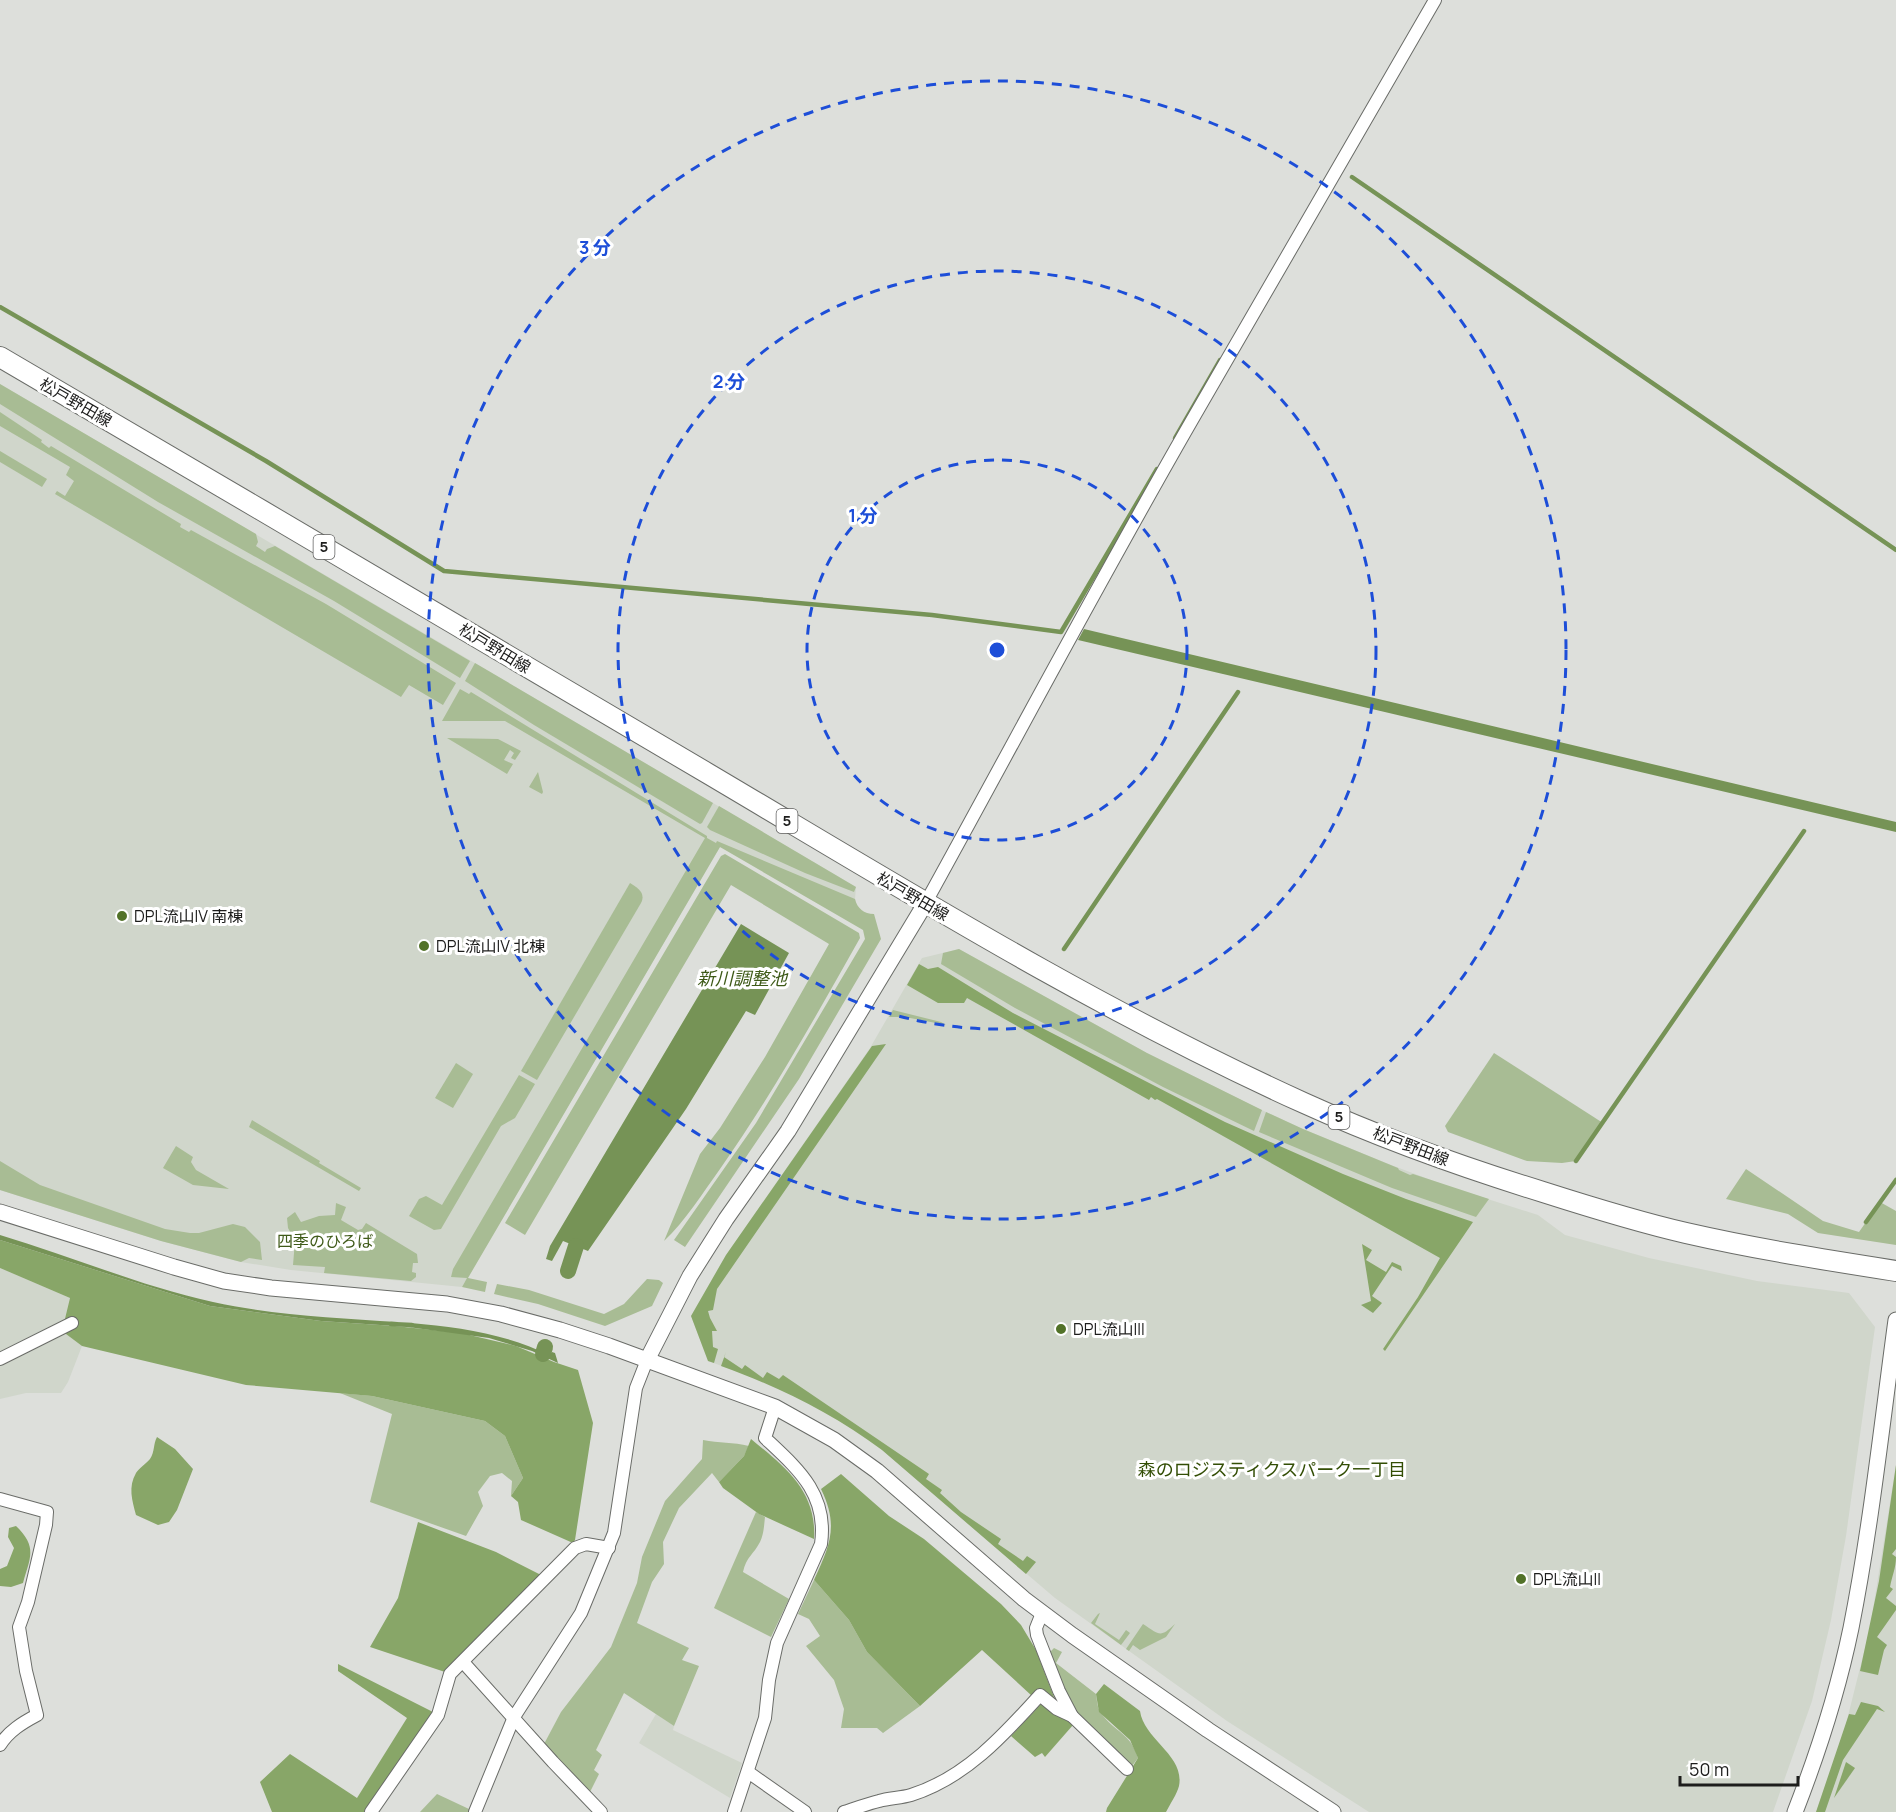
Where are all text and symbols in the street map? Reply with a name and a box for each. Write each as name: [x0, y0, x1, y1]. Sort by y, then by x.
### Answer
text: 3 分: [579, 235, 611, 259]
text: 2 分: [713, 369, 745, 393]
street label: 松戸野田線: [36, 372, 116, 432]
text: 1 分: [848, 503, 878, 527]
road number: 5: [314, 535, 334, 559]
street label: 松戸野田線: [455, 618, 535, 678]
centre of rings: [987, 640, 1007, 660]
road number: 5: [776, 809, 798, 833]
street label: 松戸野田線: [873, 866, 953, 926]
place label: DPL流山IV 南棟: [134, 905, 243, 927]
marker: DPL流山IV 南棟: [115, 909, 129, 923]
place label: DPL流山IV 北棟: [436, 935, 545, 957]
marker: DPL流山IV 北棟: [417, 939, 431, 953]
water label: 新川調整池: [697, 966, 789, 990]
road number: 5: [1328, 1105, 1350, 1129]
street label: 松戸野田線: [1370, 1121, 1452, 1171]
park label: 四季のひろば: [277, 1230, 373, 1252]
place label: DPL流山III: [1073, 1318, 1145, 1340]
marker: DPL流山III: [1054, 1322, 1068, 1336]
district label: 森のロジスティクスパーク一丁目: [1138, 1457, 1406, 1481]
place label: DPL流山II: [1533, 1568, 1601, 1590]
marker: DPL流山II: [1514, 1572, 1528, 1586]
scale bar: [1680, 1749, 1798, 1787]
text: 50 m: [1689, 1757, 1729, 1781]

